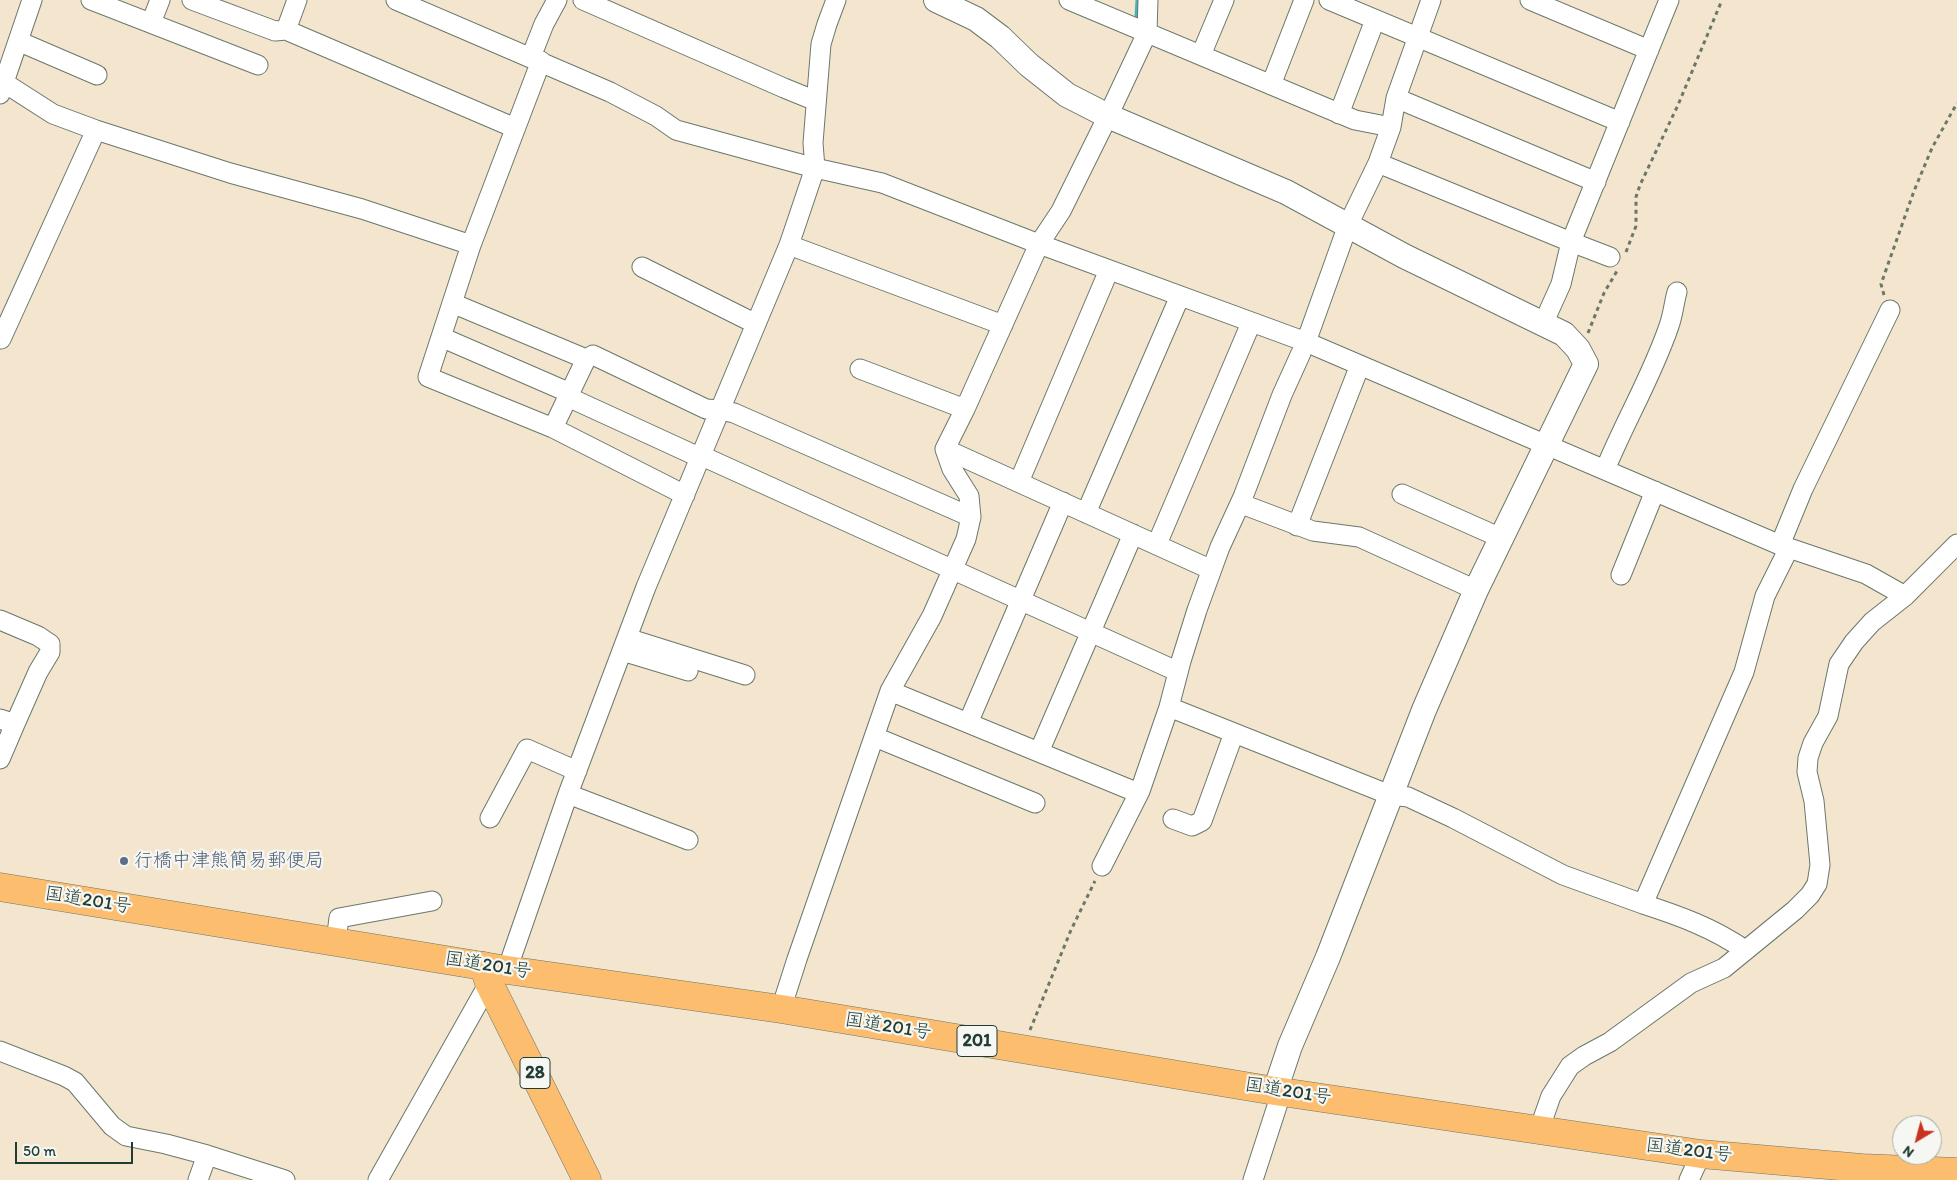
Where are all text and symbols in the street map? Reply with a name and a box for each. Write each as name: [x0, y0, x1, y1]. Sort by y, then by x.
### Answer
place label: 行橋中津熊簡易郵便局: [134, 850, 324, 872]
marker: 行橋中津熊簡易郵便局: [118, 855, 130, 867]
street label: 国道201号: [43, 883, 133, 919]
street label: 国道201号: [443, 948, 533, 984]
street label: 国道201号: [843, 1009, 933, 1045]
road number: 201: [957, 1026, 997, 1056]
road number: 28: [520, 1058, 550, 1088]
street label: 国道201号: [1243, 1074, 1333, 1110]
north arrow: [1892, 1115, 1942, 1165]
scale bar: [18, 1132, 135, 1164]
street label: 国道201号: [1644, 1134, 1734, 1168]
text: 50 m: [23, 1142, 56, 1160]
text: N: [1899, 1142, 1917, 1161]

